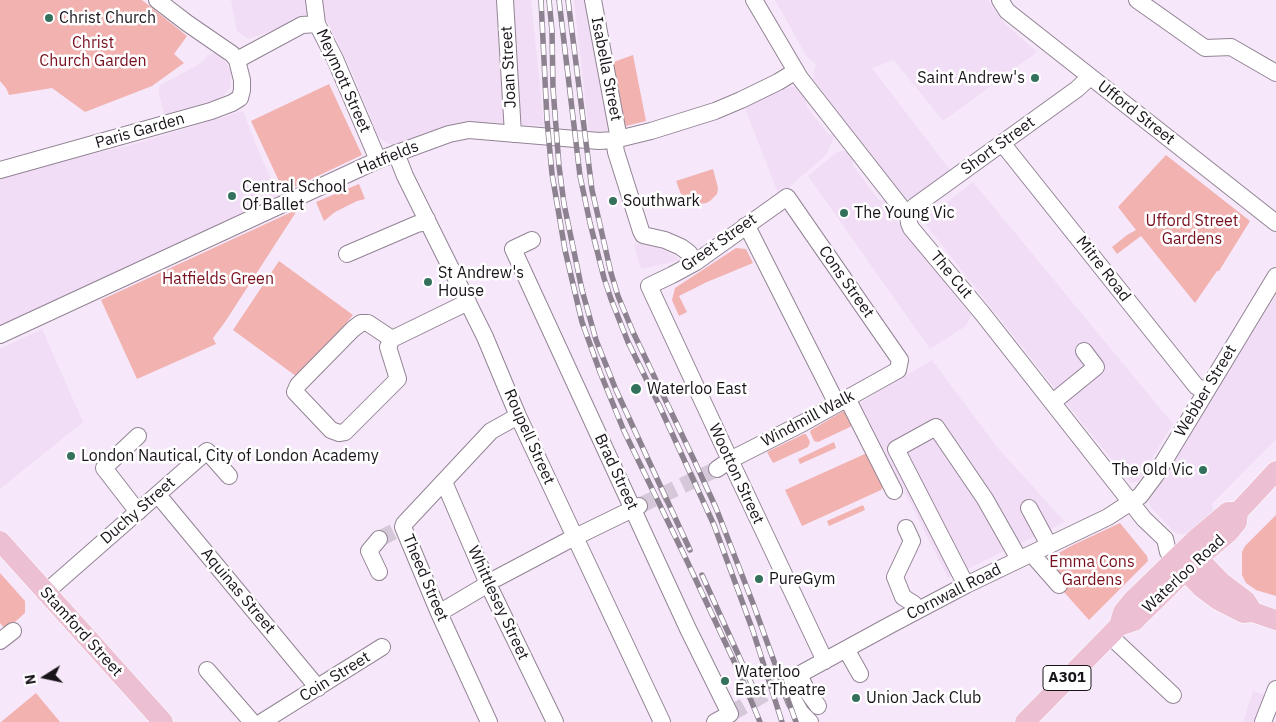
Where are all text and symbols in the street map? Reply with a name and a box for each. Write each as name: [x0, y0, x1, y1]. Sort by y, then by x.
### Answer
place label: Christ Church: [59, 8, 156, 28]
marker: Christ Church: [43, 12, 55, 24]
street label: Isabella Street: [586, 15, 626, 123]
street label: Joan Street: [497, 25, 521, 109]
street label: Meymott Street: [312, 26, 374, 136]
park label: Christ Church Garden: [39, 33, 147, 71]
place label: Saint Andrew's: [917, 68, 1025, 88]
marker: Saint Andrew's: [1029, 72, 1041, 84]
street label: Ufford Street: [1094, 77, 1178, 149]
street label: Paris Garden: [93, 109, 187, 153]
street label: Short Street: [957, 113, 1039, 179]
street label: Hatfields: [354, 137, 422, 179]
place label: Central School Of Ballet: [242, 177, 347, 215]
marker: Central School Of Ballet: [226, 190, 238, 202]
place label: Southwark: [623, 191, 700, 211]
marker: Southwark: [607, 195, 619, 207]
place label: The Young Vic: [854, 203, 955, 223]
marker: The Young Vic: [838, 207, 850, 219]
street label: Greet Street: [678, 210, 760, 276]
park label: Ufford Street Gardens: [1146, 211, 1238, 249]
street label: Mitre Road: [1072, 232, 1134, 306]
street label: Cons Street: [814, 242, 878, 322]
street label: The Cut: [926, 248, 976, 302]
place label: St Andrew's House: [438, 263, 524, 301]
park label: Hatfields Green: [162, 269, 274, 289]
marker: St Andrew's House: [422, 276, 434, 288]
street label: Webber Street: [1171, 342, 1241, 440]
place label: Waterloo East: [647, 379, 747, 399]
marker: Waterloo East: [629, 382, 643, 396]
street label: Roupell Street: [499, 386, 559, 488]
street label: Windmill Walk: [758, 386, 858, 452]
street label: Wootton Street: [704, 421, 768, 527]
street label: Brad Street: [590, 431, 642, 513]
place label: London Nautical, City of London Academy: [81, 446, 379, 466]
marker: London Nautical, City of London Academy: [65, 450, 77, 462]
place label: The Old Vic: [1112, 460, 1193, 480]
marker: The Old Vic: [1197, 464, 1209, 476]
street label: Duchy Street: [97, 473, 179, 549]
street label: Waterloo Road: [1139, 531, 1229, 617]
street label: Theed Street: [398, 532, 452, 624]
street label: Whittlesey Street: [463, 543, 533, 663]
street label: Aquinas Street: [197, 544, 279, 638]
park label: Emma Cons Gardens: [1049, 552, 1135, 590]
street label: Cornwall Road: [903, 560, 1005, 624]
place label: PureGym: [769, 569, 835, 589]
marker: PureGym: [753, 573, 765, 585]
street label: Stamford Street: [36, 583, 126, 681]
street label: Coin Street: [296, 648, 374, 706]
north arrow: [20, 652, 70, 702]
place label: Waterloo East Theatre: [735, 662, 826, 700]
road number: A301: [1043, 666, 1091, 690]
text: N: [20, 673, 40, 686]
marker: Waterloo East Theatre: [719, 675, 731, 687]
place label: Union Jack Club: [866, 688, 981, 708]
marker: Union Jack Club: [850, 692, 862, 704]

